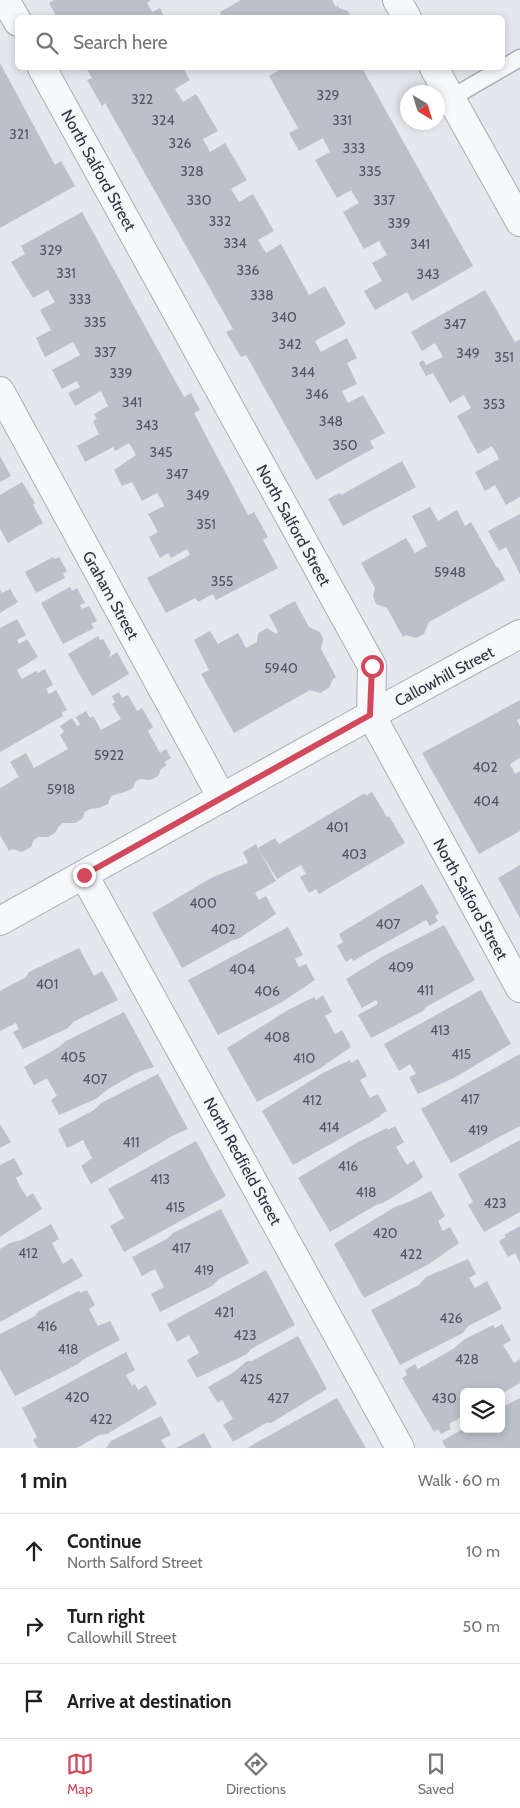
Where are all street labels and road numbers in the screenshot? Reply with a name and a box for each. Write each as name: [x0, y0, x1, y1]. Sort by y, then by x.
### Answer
street label: North Salford Street: [57, 106, 140, 235]
street label: North Salford Street: [252, 461, 335, 590]
street label: Graham Street: [78, 548, 143, 643]
street label: Callowhill Street: [391, 642, 498, 711]
street label: North Salford Street: [429, 835, 512, 964]
street label: North Redfield Street: [200, 1094, 286, 1229]

